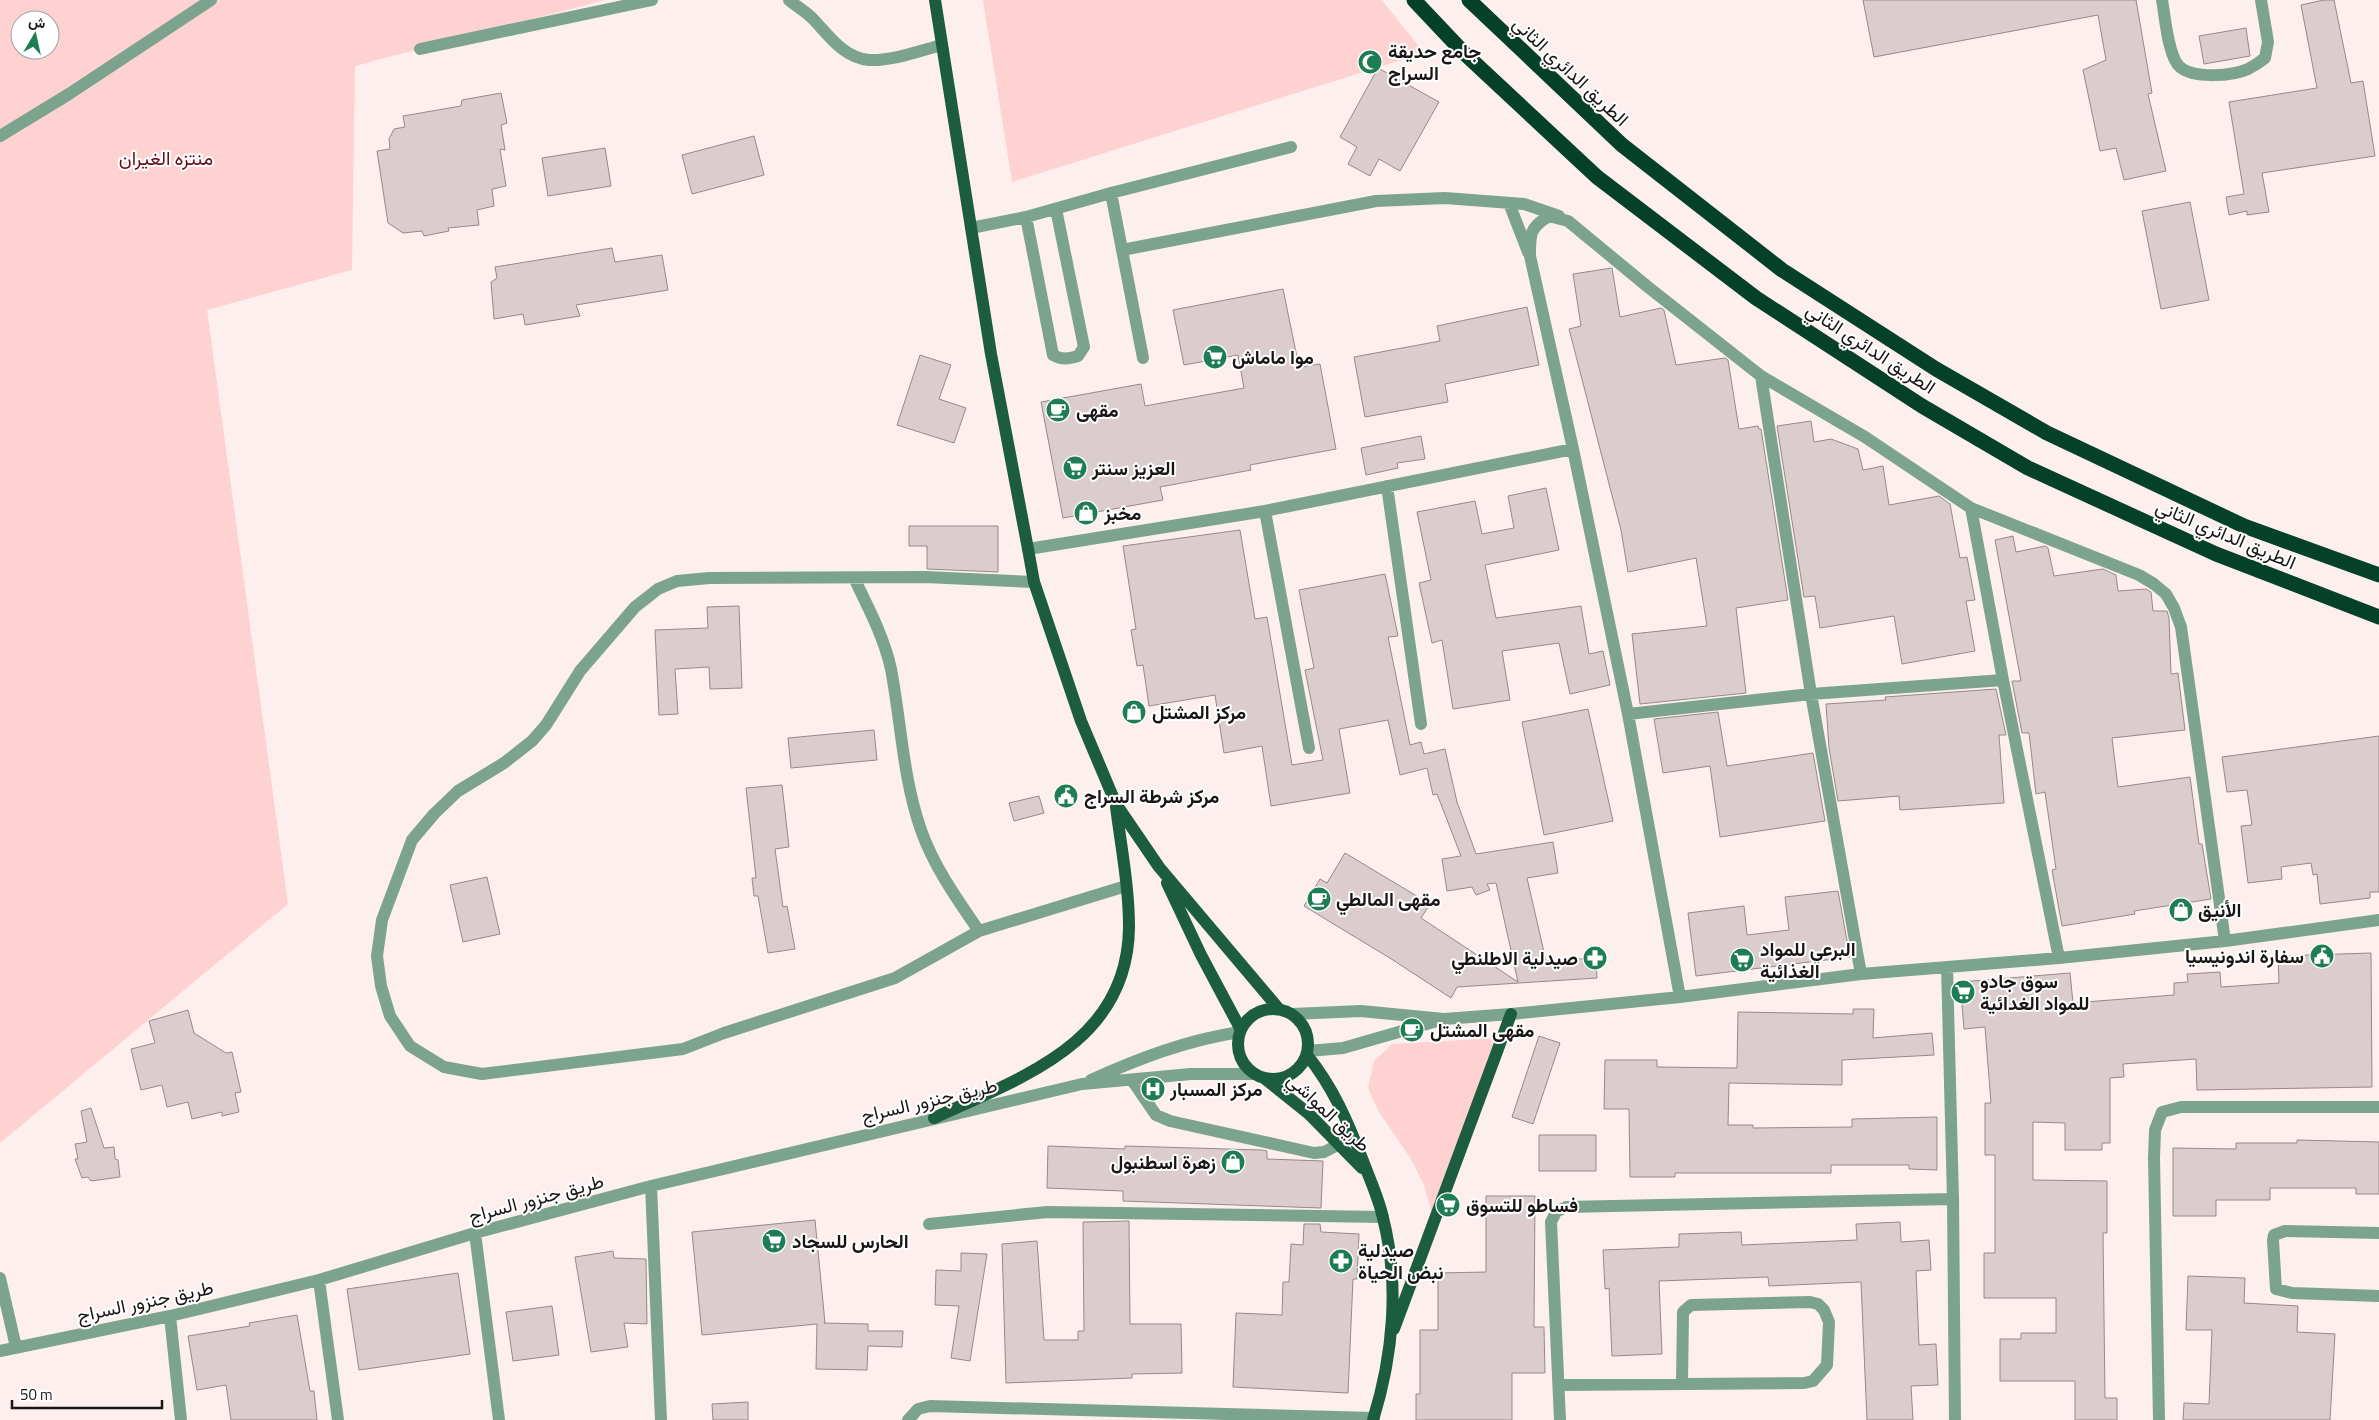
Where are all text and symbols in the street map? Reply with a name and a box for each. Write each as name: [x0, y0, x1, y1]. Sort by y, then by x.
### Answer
street label: الطريق الدائري الثاني: [1505, 9, 1636, 134]
north arrow: [10, 10, 60, 60]
text: ش: [27, 10, 47, 33]
place label: جامع حديقة السراج: [1388, 36, 1481, 87]
mosque icon: جامع حديقة السراج: [1357, 49, 1383, 75]
park label: منتزه الغيران: [119, 143, 213, 172]
street label: الطريق الدائري الثاني: [1799, 295, 1942, 402]
place label: موا ماماش: [1232, 342, 1314, 371]
supermarket icon: موا ماماش: [1202, 344, 1228, 370]
place label: مقهى: [1076, 395, 1119, 424]
cafe icon: مقهى: [1045, 397, 1071, 423]
place label: العزيز سنتر: [1091, 453, 1175, 482]
supermarket icon: العزيز سنتر: [1062, 455, 1088, 481]
street label: الطريق الدائري الثاني: [2151, 491, 2301, 578]
place label: مخبز: [1103, 498, 1141, 527]
shop icon: مخبز: [1073, 500, 1099, 526]
place label: مركز المشتل: [1152, 697, 1246, 726]
shop icon: مركز المشتل: [1121, 699, 1147, 725]
place label: مركز شرطة السراج: [1084, 781, 1219, 810]
public building icon: مركز شرطة السراج: [1053, 783, 1079, 809]
place label: مقهى المالطي: [1336, 884, 1441, 916]
cafe icon: مقهى المالطي: [1306, 886, 1332, 912]
place label: الأنيق: [2198, 895, 2242, 924]
shop icon: الأنيق: [2168, 897, 2194, 923]
place label: البرعي للمواد الغذائية: [1760, 934, 1856, 985]
place label: سفارة اندونيسيا: [2185, 941, 2304, 970]
place label: صيدلية الاطلنطي: [1451, 943, 1578, 975]
public building icon: سفارة اندونيسيا: [2309, 943, 2335, 969]
pharmacy icon: صيدلية الاطلنطي: [1582, 945, 1608, 971]
supermarket icon: البرعي للمواد الغذائية: [1729, 947, 1755, 973]
place label: سوق جادو للمواد الغدائية: [1980, 966, 2090, 1017]
supermarket icon: سوق جادو للمواد الغدائية: [1950, 979, 1976, 1005]
place label: مقهى المشتل: [1430, 1015, 1534, 1044]
cafe icon: مقهى المشتل: [1399, 1017, 1425, 1043]
street label: طريق المواشي: [1280, 1065, 1378, 1160]
street label: طريق جنزور السراج: [858, 1070, 1000, 1129]
place label: مركز المسبار: [1169, 1074, 1263, 1103]
hospital icon: مركز المسبار: [1140, 1076, 1166, 1102]
place label: زهرة اسطنبول: [1111, 1147, 1216, 1176]
shop icon: زهرة اسطنبول: [1220, 1149, 1246, 1175]
street label: طريق جنزور السراج: [465, 1166, 607, 1229]
place label: فساطو للتسوق: [1466, 1190, 1578, 1219]
supermarket icon: فساطو للتسوق: [1435, 1192, 1461, 1218]
place label: الحارس للسجاد: [792, 1226, 909, 1255]
supermarket icon: الحارس للسجاد: [761, 1228, 787, 1254]
place label: صيدلية نبض الحياة: [1358, 1235, 1444, 1286]
pharmacy icon: صيدلية نبض الحياة: [1328, 1248, 1354, 1274]
street label: طريق جنزور السراج: [74, 1272, 216, 1329]
scale bar: [12, 1378, 162, 1410]
text: 50 m: [20, 1383, 53, 1406]

